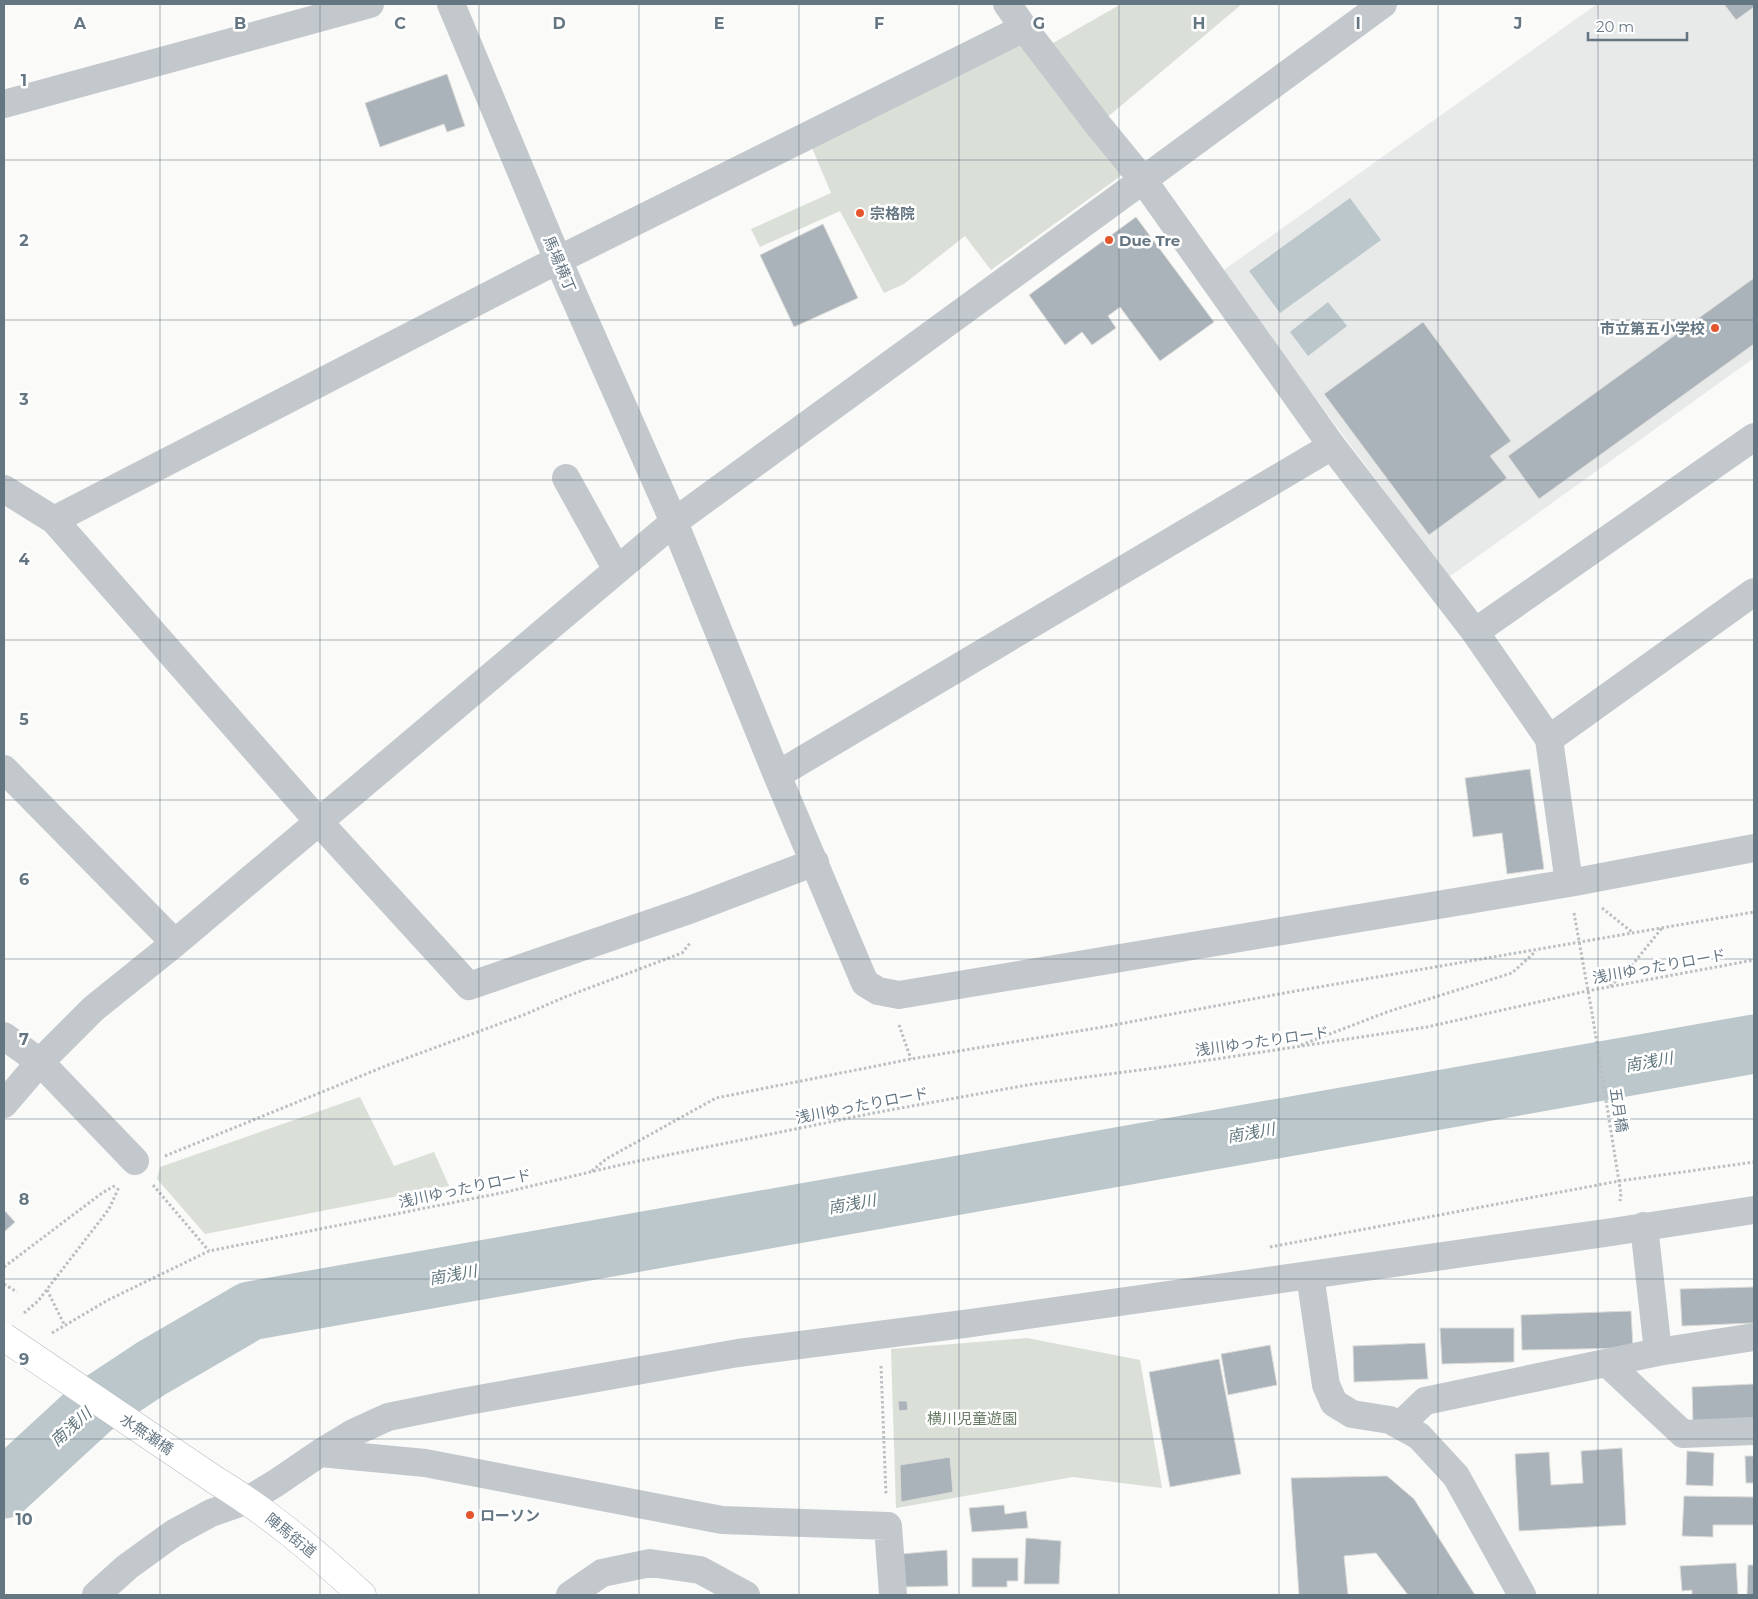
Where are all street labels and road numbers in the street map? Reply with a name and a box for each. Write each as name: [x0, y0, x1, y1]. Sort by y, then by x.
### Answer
street label: 馬場横丁: [540, 233, 580, 295]
street label: 浅川ゆったりロード: [1591, 945, 1727, 987]
street label: 浅川ゆったりロード: [1194, 1022, 1330, 1060]
street label: 浅川ゆったりロード: [794, 1083, 930, 1127]
street label: 五月橋: [1606, 1086, 1632, 1134]
street label: 浅川ゆったりロード: [397, 1165, 533, 1211]
street label: 水無瀬橋: [117, 1409, 177, 1459]
street label: 陣馬街道: [262, 1509, 320, 1561]

